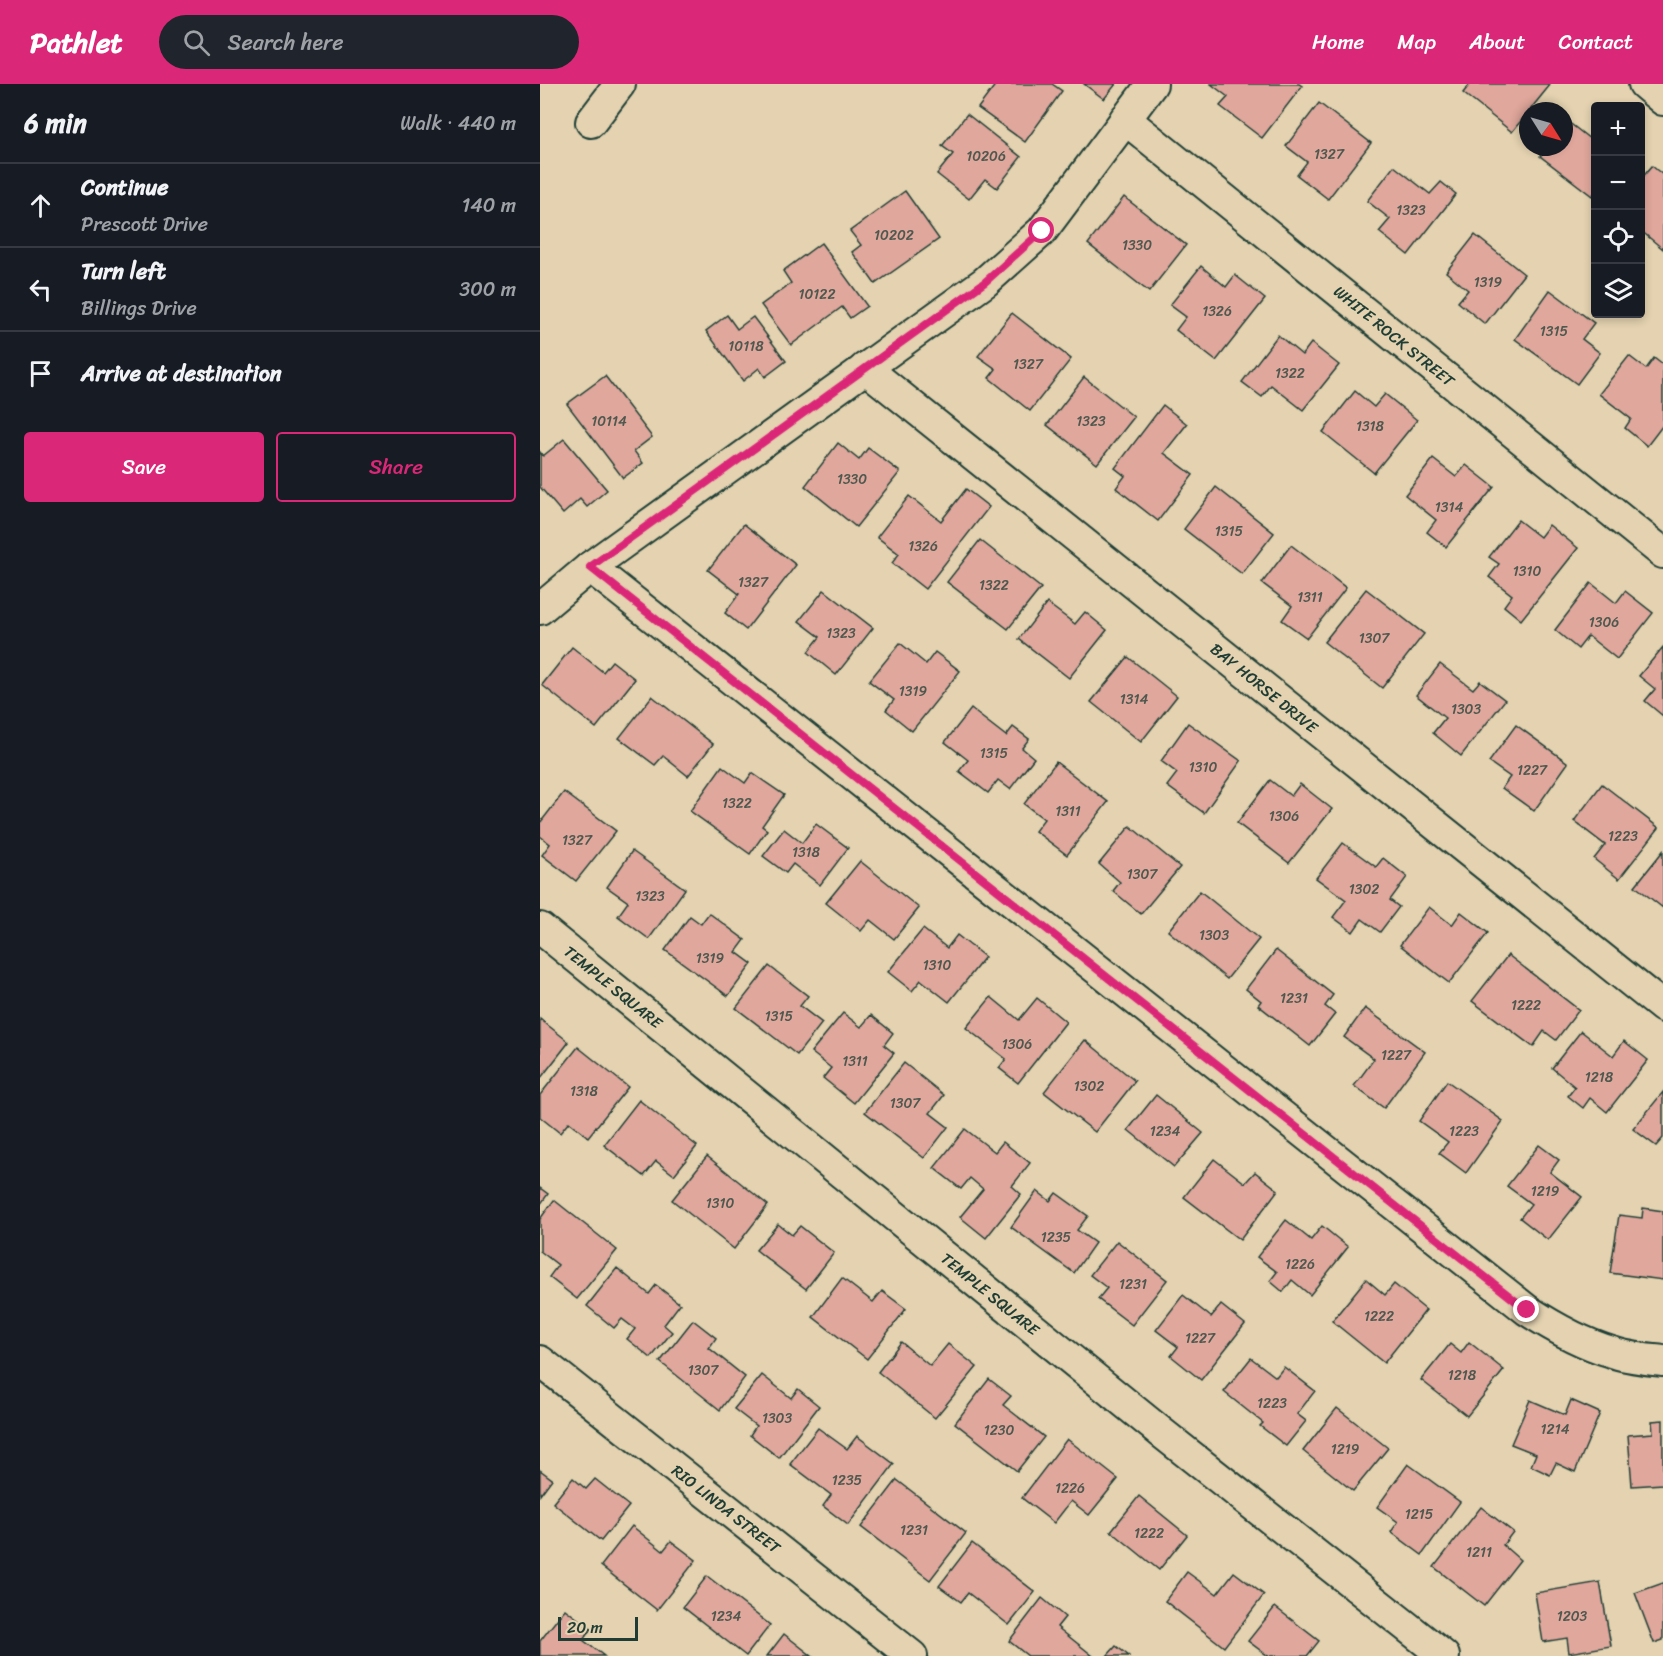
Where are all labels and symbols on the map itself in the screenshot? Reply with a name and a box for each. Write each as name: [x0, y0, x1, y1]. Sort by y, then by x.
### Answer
north arrow: [1519, 102, 1573, 156]
house number: 1327: [1314, 142, 1345, 167]
house number: 10206: [966, 144, 1006, 169]
house number: 1323: [1396, 198, 1426, 223]
route start: [1028, 217, 1054, 243]
house number: 10202: [874, 223, 914, 248]
house number: 1330: [1122, 233, 1152, 258]
house number: 1319: [1474, 270, 1503, 295]
street label: WHITE ROCK STREET: [1327, 278, 1462, 395]
house number: 10122: [798, 282, 836, 307]
house number: 1326: [1202, 299, 1232, 324]
house number: 1315: [1540, 319, 1569, 344]
house number: 10118: [728, 334, 764, 359]
house number: 1327: [1013, 352, 1044, 377]
house number: 1322: [1275, 361, 1305, 386]
house number: 10114: [591, 409, 627, 434]
house number: 1323: [1076, 409, 1106, 434]
house number: 1318: [1356, 414, 1385, 439]
house number: 1330: [837, 467, 867, 492]
house number: 1314: [1435, 495, 1463, 520]
house number: 1315: [1215, 519, 1244, 544]
house number: 1326: [908, 534, 938, 559]
house number: 1310: [1513, 559, 1541, 584]
house number: 1327: [738, 570, 769, 595]
house number: 1322: [979, 573, 1009, 598]
house number: 1311: [1297, 585, 1323, 610]
house number: 1306: [1589, 610, 1619, 635]
house number: 1323: [826, 621, 856, 646]
house number: 1307: [1359, 626, 1390, 651]
street label: BAY HORSE DRIVE: [1204, 635, 1325, 742]
house number: 1319: [899, 679, 928, 704]
house number: 1314: [1120, 687, 1148, 712]
house number: 1303: [1451, 697, 1481, 722]
house number: 1315: [980, 741, 1009, 766]
house number: 1310: [1189, 755, 1217, 780]
house number: 1227: [1517, 758, 1548, 783]
house number: 1322: [722, 791, 752, 816]
house number: 1311: [1055, 799, 1081, 824]
house number: 1306: [1269, 804, 1299, 829]
house number: 1223: [1608, 824, 1638, 849]
house number: 1327: [562, 828, 593, 853]
house number: 1318: [792, 840, 821, 865]
house number: 1307: [1127, 862, 1158, 887]
house number: 1302: [1349, 877, 1379, 902]
house number: 1323: [635, 884, 665, 909]
house number: 1303: [1199, 923, 1229, 948]
street label: TEMPLE SQUARE: [557, 938, 670, 1037]
house number: 1319: [696, 946, 725, 971]
house number: 1310: [923, 953, 951, 978]
house number: 1231: [1280, 986, 1308, 1011]
house number: 1222: [1511, 993, 1541, 1018]
house number: 1315: [765, 1004, 794, 1029]
house number: 1306: [1002, 1032, 1032, 1057]
house number: 1227: [1381, 1043, 1412, 1068]
house number: 1311: [842, 1049, 868, 1074]
house number: 1218: [1585, 1065, 1614, 1090]
house number: 1302: [1074, 1074, 1104, 1099]
house number: 1318: [570, 1079, 599, 1104]
house number: 1307: [890, 1091, 921, 1116]
house number: 1234: [1150, 1119, 1181, 1144]
house number: 1223: [1449, 1119, 1479, 1144]
house number: 1219: [1531, 1179, 1560, 1204]
house number: 1310: [706, 1191, 734, 1216]
house number: 1235: [1041, 1225, 1072, 1250]
street label: TEMPLE SQUARE: [934, 1245, 1047, 1344]
house number: 1226: [1285, 1252, 1315, 1277]
house number: 1231: [1119, 1272, 1147, 1297]
route end: [1513, 1296, 1539, 1322]
house number: 1222: [1364, 1304, 1394, 1329]
house number: 1227: [1185, 1326, 1216, 1351]
house number: 1307: [688, 1358, 719, 1383]
house number: 1218: [1448, 1363, 1477, 1388]
house number: 1223: [1257, 1391, 1287, 1416]
house number: 1303: [762, 1406, 792, 1431]
house number: 1214: [1541, 1417, 1570, 1442]
house number: 1230: [984, 1418, 1014, 1443]
house number: 1219: [1331, 1437, 1360, 1462]
street label: RIO LINDA STREET: [665, 1457, 788, 1562]
house number: 1235: [832, 1468, 863, 1493]
house number: 1226: [1055, 1476, 1085, 1501]
house number: 1215: [1405, 1502, 1434, 1527]
house number: 1231: [900, 1518, 928, 1543]
house number: 1222: [1134, 1521, 1164, 1546]
house number: 1211: [1466, 1540, 1492, 1565]
house number: 1234: [711, 1604, 742, 1629]
house number: 1203: [1557, 1604, 1588, 1629]
scale bar: [558, 1614, 638, 1642]

